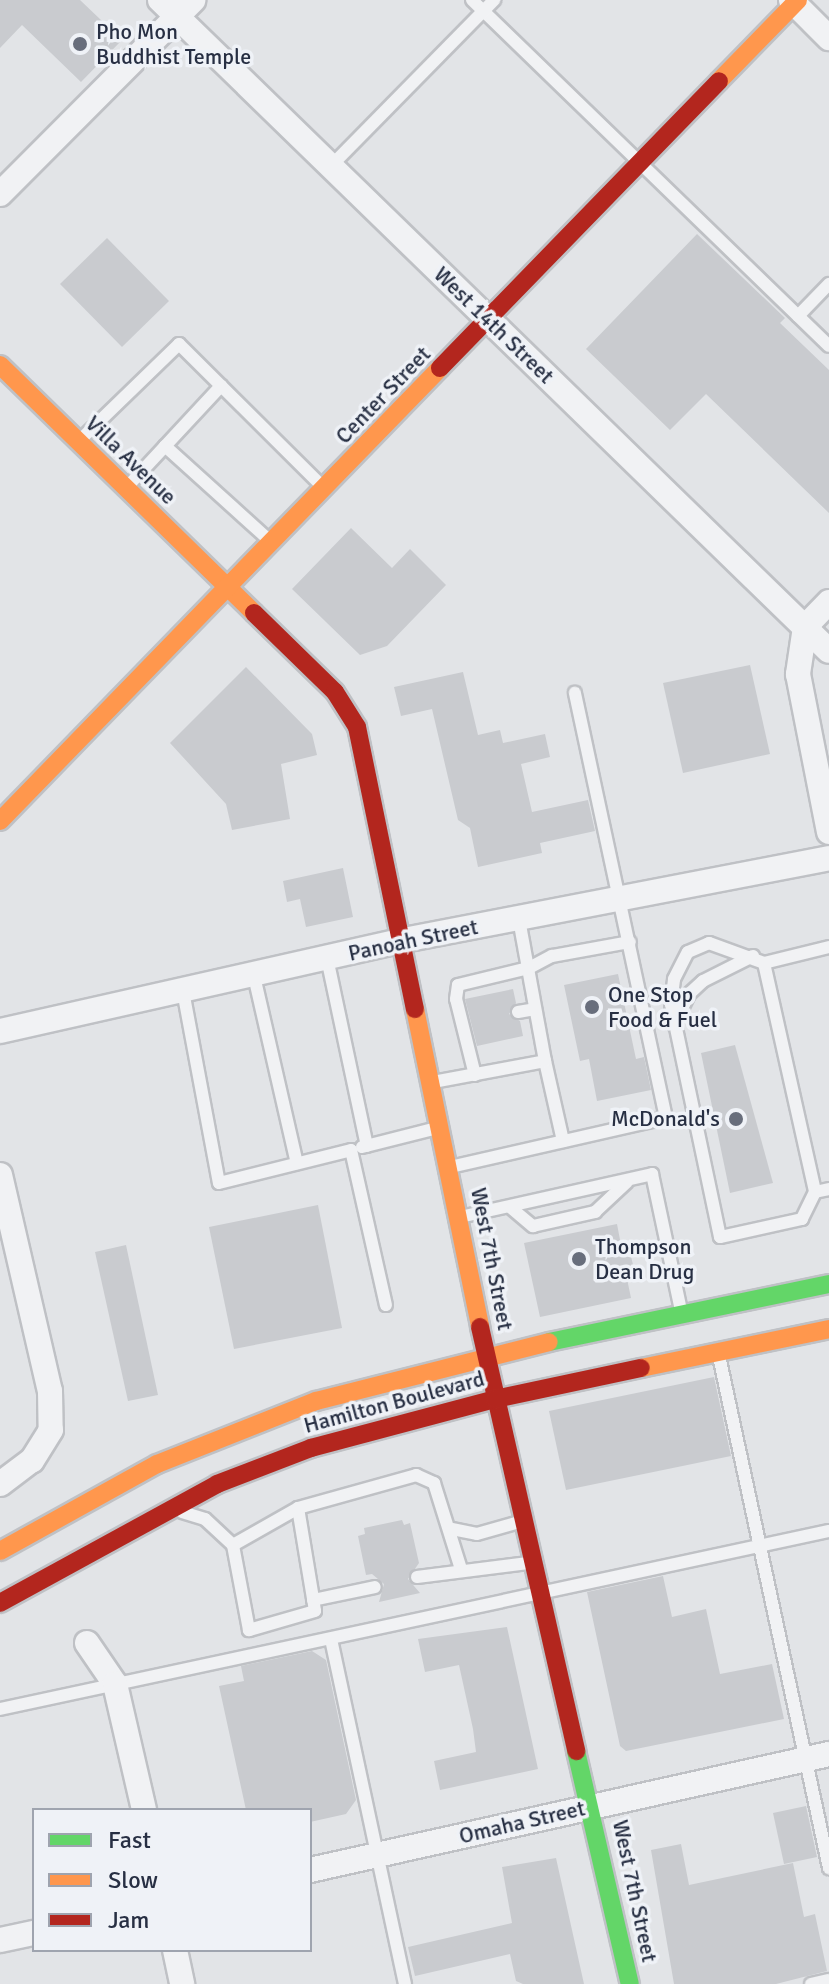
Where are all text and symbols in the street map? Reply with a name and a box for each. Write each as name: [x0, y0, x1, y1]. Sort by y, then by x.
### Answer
place label: Pho Mon Buddhist Temple: [96, 18, 251, 70]
marker: Pho Mon Buddhist Temple: [71, 35, 89, 53]
street label: West 14th Street: [429, 261, 559, 389]
street label: Center Street: [330, 341, 436, 449]
street label: Villa Avenue: [80, 410, 182, 510]
street label: Panoah Street: [346, 913, 480, 967]
place label: One Stop Food & Fuel: [608, 981, 717, 1032]
marker: One Stop Food & Fuel: [583, 998, 601, 1016]
place label: McDonald's: [611, 1106, 720, 1132]
marker: McDonald's: [727, 1110, 745, 1128]
street label: West 7th Street: [465, 1185, 519, 1333]
place label: Thompson Dean Drug: [595, 1233, 694, 1284]
marker: Thompson Dean Drug: [570, 1250, 588, 1268]
street label: Hamilton Boulevard: [301, 1365, 487, 1439]
street label: Omaha Street: [456, 1795, 588, 1849]
legend: [32, 1808, 312, 1952]
street label: West 7th Street: [607, 1817, 663, 1965]
text: Fast: [108, 1825, 151, 1855]
text: Slow: [108, 1865, 158, 1895]
text: Jam: [108, 1905, 149, 1935]

